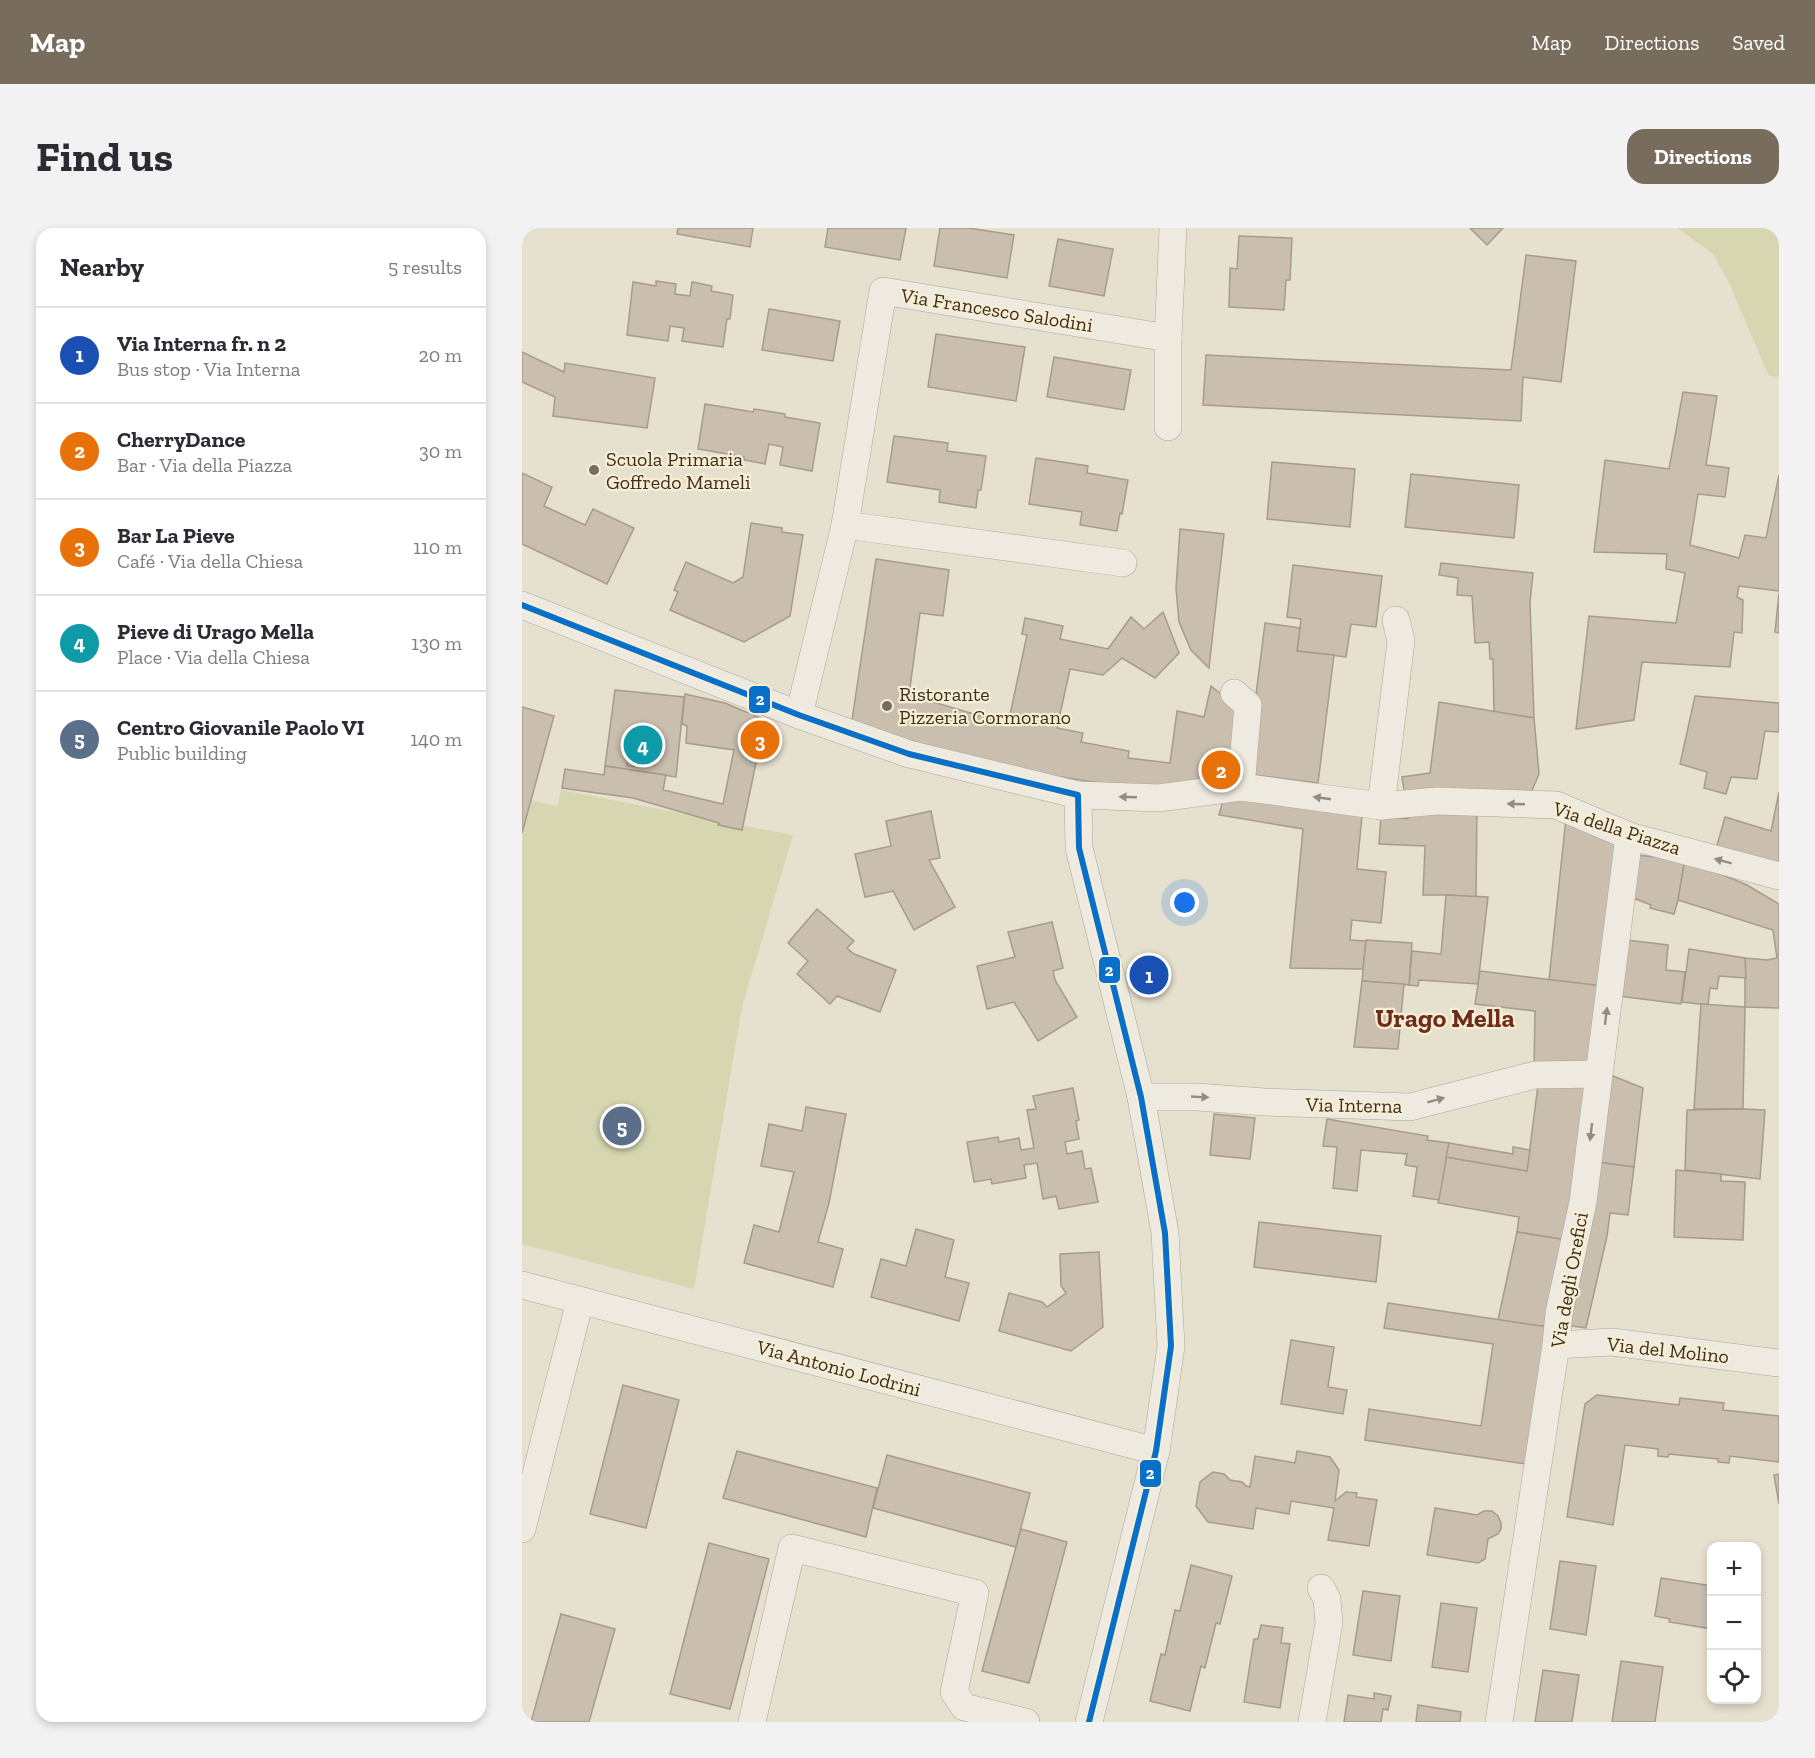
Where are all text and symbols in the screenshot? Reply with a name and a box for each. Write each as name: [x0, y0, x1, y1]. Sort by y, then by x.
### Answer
text: Map: [30, 26, 85, 59]
text: Map: [1532, 30, 1572, 55]
text: Directions: [1605, 30, 1699, 55]
text: Saved: [1732, 30, 1785, 55]
button: Directions: [1627, 129, 1779, 184]
text: Find us: [36, 131, 173, 182]
text: Nearby: [60, 251, 144, 283]
text: 5 results: [388, 255, 462, 279]
street label: Via Francesco Salodini: [898, 283, 1095, 337]
text: Via Interna fr. n 2: [117, 330, 286, 357]
text: 1: [75, 343, 84, 367]
text: 20 m: [418, 343, 462, 367]
text: Bus stop · Via Interna: [117, 357, 300, 381]
text: CherryDance: [117, 426, 245, 453]
text: 2: [74, 439, 85, 463]
text: 30 m: [419, 439, 462, 463]
place label: Scuola Primaria Goffredo Mameli: [606, 447, 751, 494]
text: Bar · Via della Piazza: [117, 453, 292, 477]
marker: Scuola Primaria Goffredo Mameli: [587, 463, 601, 477]
text: Bar La Pieve: [117, 522, 235, 549]
text: 3: [74, 535, 85, 559]
text: 110 m: [413, 535, 462, 559]
text: Café · Via della Chiesa: [117, 549, 303, 573]
text: Pieve di Urago Mella: [117, 618, 314, 645]
text: 4: [74, 631, 85, 655]
text: 130 m: [411, 631, 462, 655]
text: Place · Via della Chiesa: [117, 645, 310, 669]
place label: Ristorante Pizzeria Cormorano: [899, 682, 1071, 729]
line badge: 2: [748, 685, 771, 714]
text: 2: [756, 690, 765, 709]
marker: Ristorante Pizzeria Cormorano: [880, 699, 894, 713]
text: Centro Giovanile Paolo VI: [117, 714, 365, 741]
pin: 3: [740, 718, 780, 762]
pin: 4: [624, 722, 662, 768]
text: 5: [74, 727, 85, 751]
text: 140 m: [410, 727, 462, 751]
text: Public building: [117, 741, 247, 765]
pin: 2: [1202, 748, 1240, 792]
one-way arrow: [1119, 792, 1138, 801]
one-way arrow: [1312, 793, 1331, 803]
street label: Via della Piazza: [1549, 796, 1684, 860]
one-way arrow: [1507, 799, 1526, 809]
one-way arrow: [1713, 856, 1731, 865]
your location: [1170, 888, 1199, 917]
pin: 1: [1130, 952, 1168, 998]
line badge: 2: [1098, 956, 1121, 984]
text: 2: [1105, 961, 1114, 980]
district label: Urago Mella: [1375, 1002, 1515, 1034]
one-way arrow: [1601, 1006, 1610, 1025]
street label: Via Interna: [1304, 1092, 1403, 1118]
one-way arrow: [1190, 1093, 1209, 1102]
one-way arrow: [1427, 1095, 1445, 1104]
pin: 5: [602, 1104, 642, 1148]
one-way arrow: [1587, 1122, 1596, 1141]
street label: Via degli Orefici: [1545, 1210, 1593, 1351]
street label: Via del Molino: [1605, 1332, 1730, 1368]
street label: Via Antonio Lodrini: [753, 1334, 924, 1402]
line badge: 2: [1139, 1459, 1162, 1488]
text: 2: [1146, 1464, 1155, 1483]
map controls: [1707, 1542, 1761, 1704]
button: +: [1707, 1542, 1761, 1596]
button: −: [1707, 1596, 1761, 1650]
button: locate: [1707, 1650, 1761, 1704]

